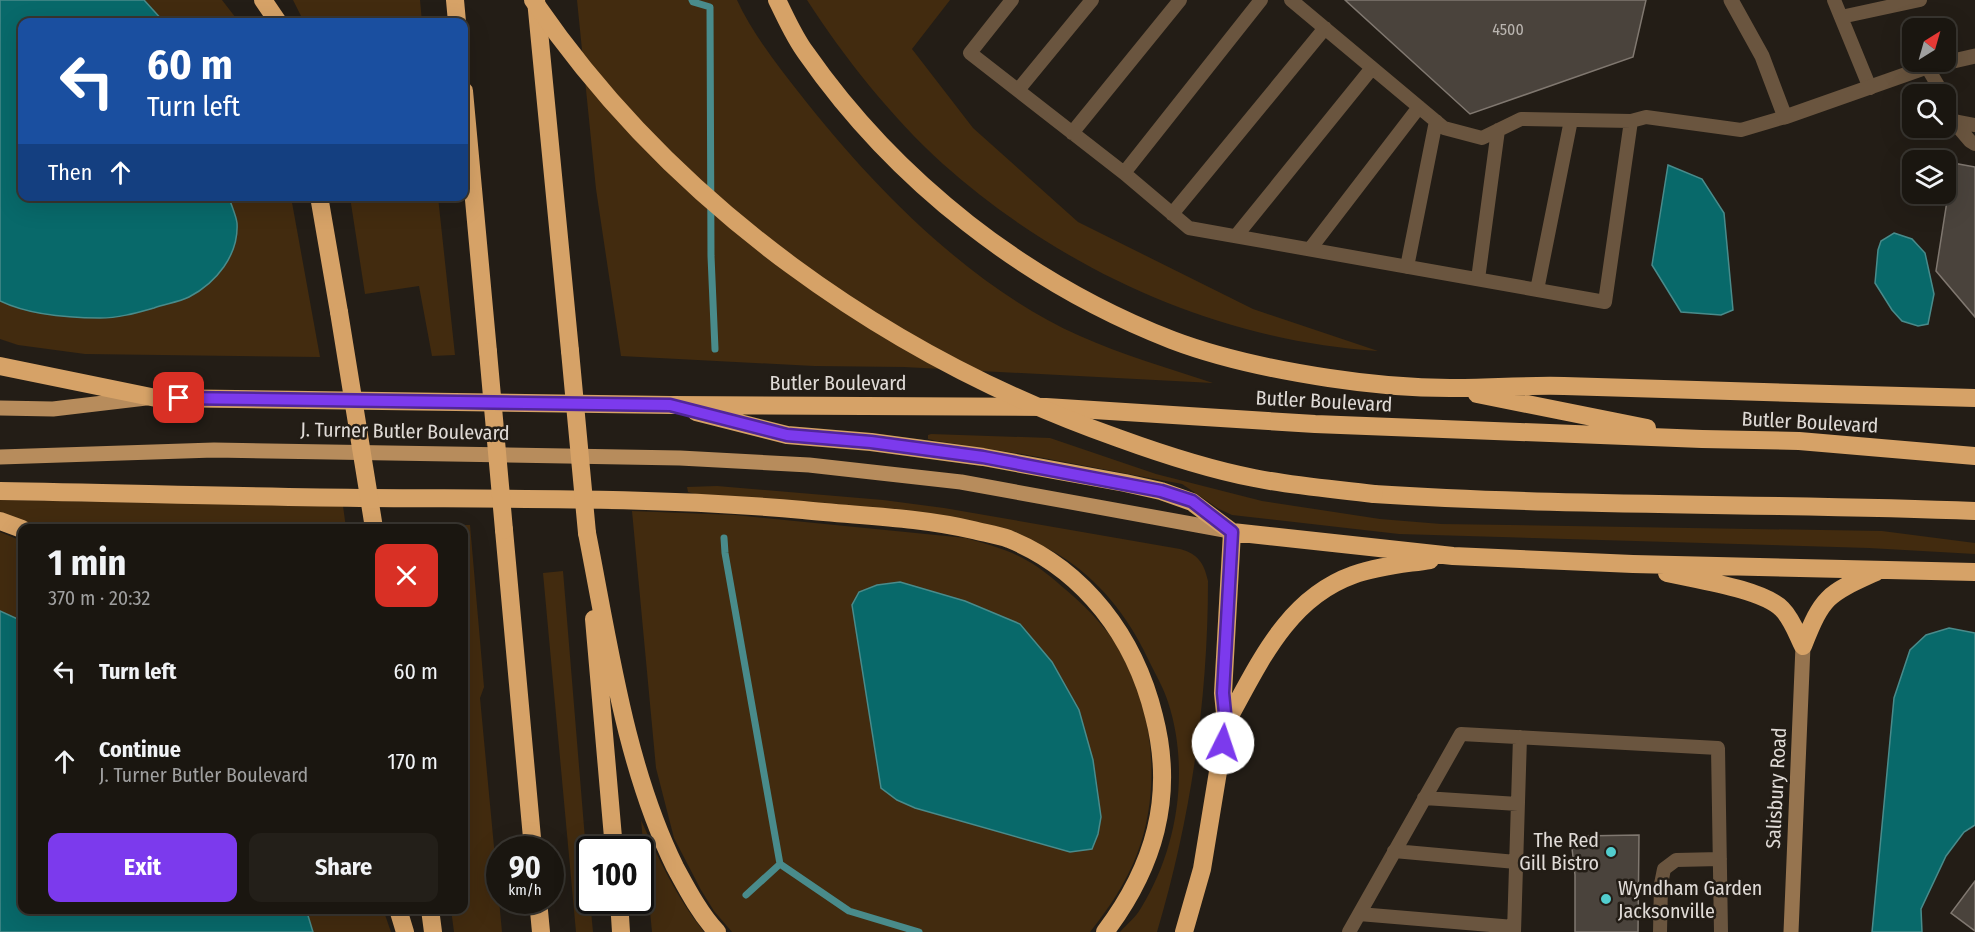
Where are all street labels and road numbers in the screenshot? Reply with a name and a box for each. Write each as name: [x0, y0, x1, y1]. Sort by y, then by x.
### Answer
street label: Butler Boulevard: [770, 371, 906, 395]
street label: Butler Boulevard: [1255, 385, 1393, 417]
street label: Butler Boulevard: [1741, 406, 1879, 438]
street label: J. Turner Butler Boulevard: [300, 417, 510, 445]
street label: Salisbury Road: [1761, 727, 1791, 849]

